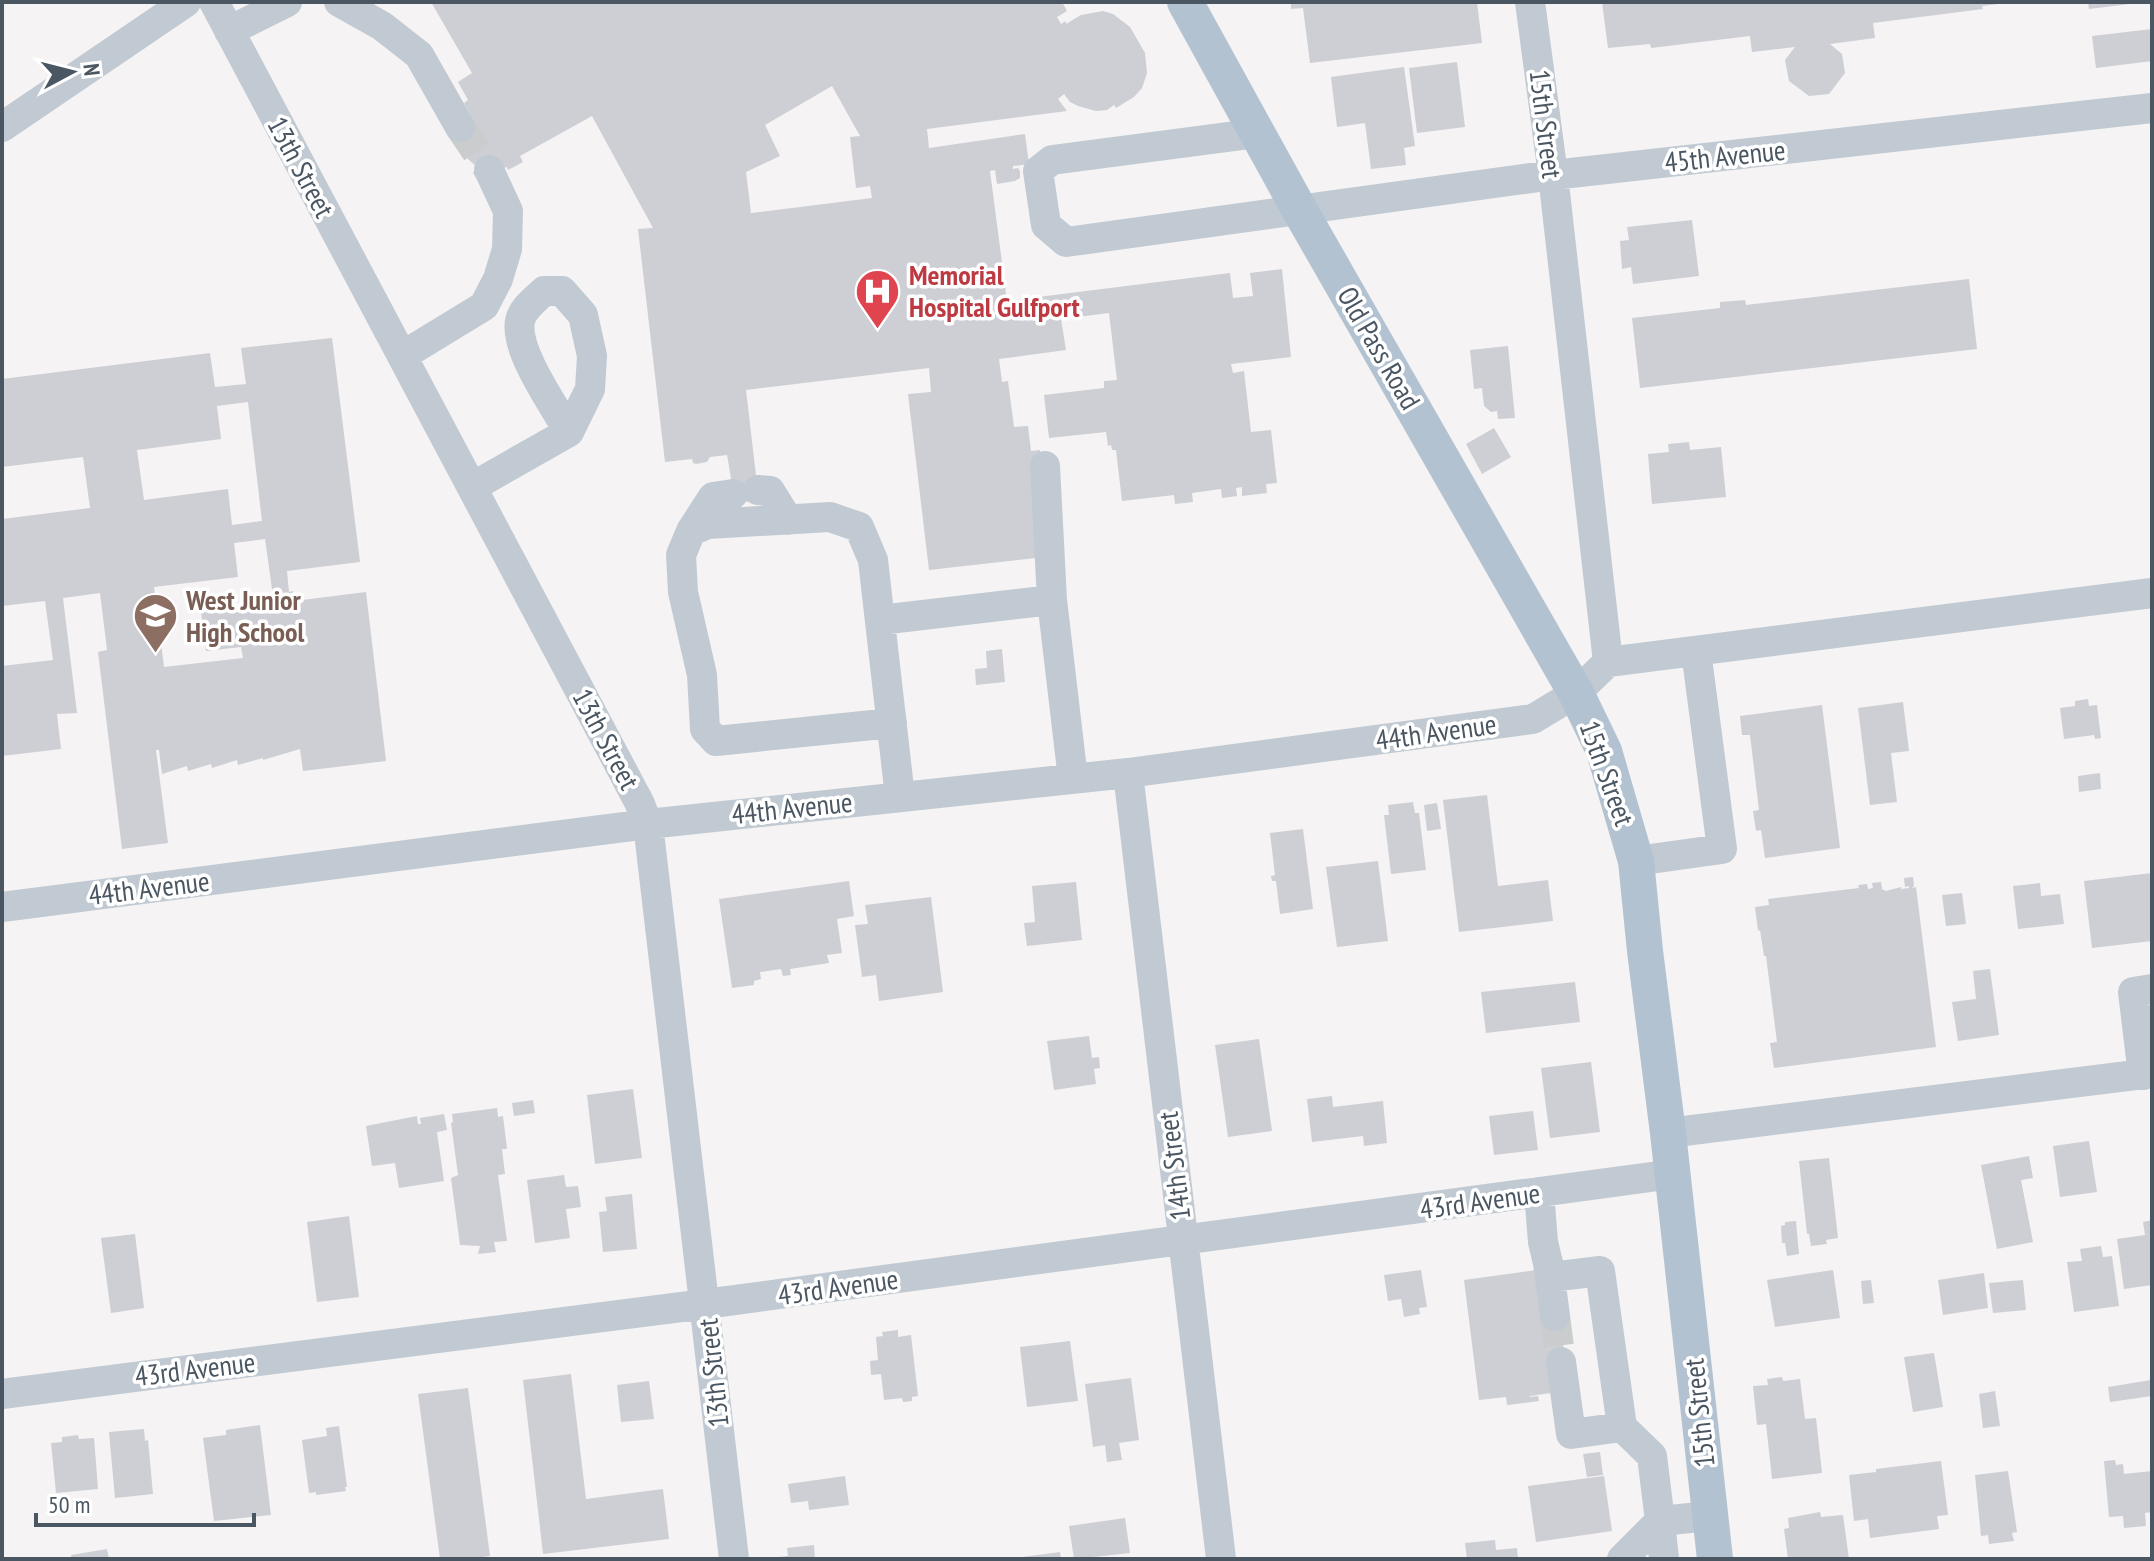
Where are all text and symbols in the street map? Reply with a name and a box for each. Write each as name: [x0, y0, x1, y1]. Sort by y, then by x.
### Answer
north arrow: [32, 32, 112, 112]
text: N: [77, 62, 106, 77]
street label: 15th Street: [1521, 68, 1572, 181]
street label: 13th Street: [259, 110, 344, 224]
street label: 45th Avenue: [1663, 131, 1787, 180]
place label: Memorial Hospital Gulfport: [909, 256, 1080, 325]
hospital icon: Memorial Hospital Gulfport: [854, 267, 902, 330]
street label: Old Pass Road: [1329, 280, 1429, 416]
place label: West Junior High School: [185, 581, 305, 650]
school or university icon: West Junior High School: [131, 592, 179, 655]
street label: 13th Street: [564, 682, 649, 796]
street label: 44th Avenue: [1373, 705, 1499, 758]
street label: 15th Street: [1571, 715, 1644, 831]
street label: 44th Avenue: [730, 783, 854, 832]
street label: 44th Avenue: [87, 862, 211, 913]
street label: 14th Street: [1148, 1109, 1199, 1222]
street label: 43rd Avenue: [1417, 1174, 1542, 1227]
street label: 43rd Avenue: [775, 1260, 900, 1313]
street label: 13th Street: [688, 1317, 737, 1429]
street label: 43rd Avenue: [133, 1343, 257, 1394]
street label: 15th Street: [1674, 1357, 1723, 1469]
scale bar: [36, 1477, 254, 1527]
text: 50 m: [48, 1489, 90, 1520]

